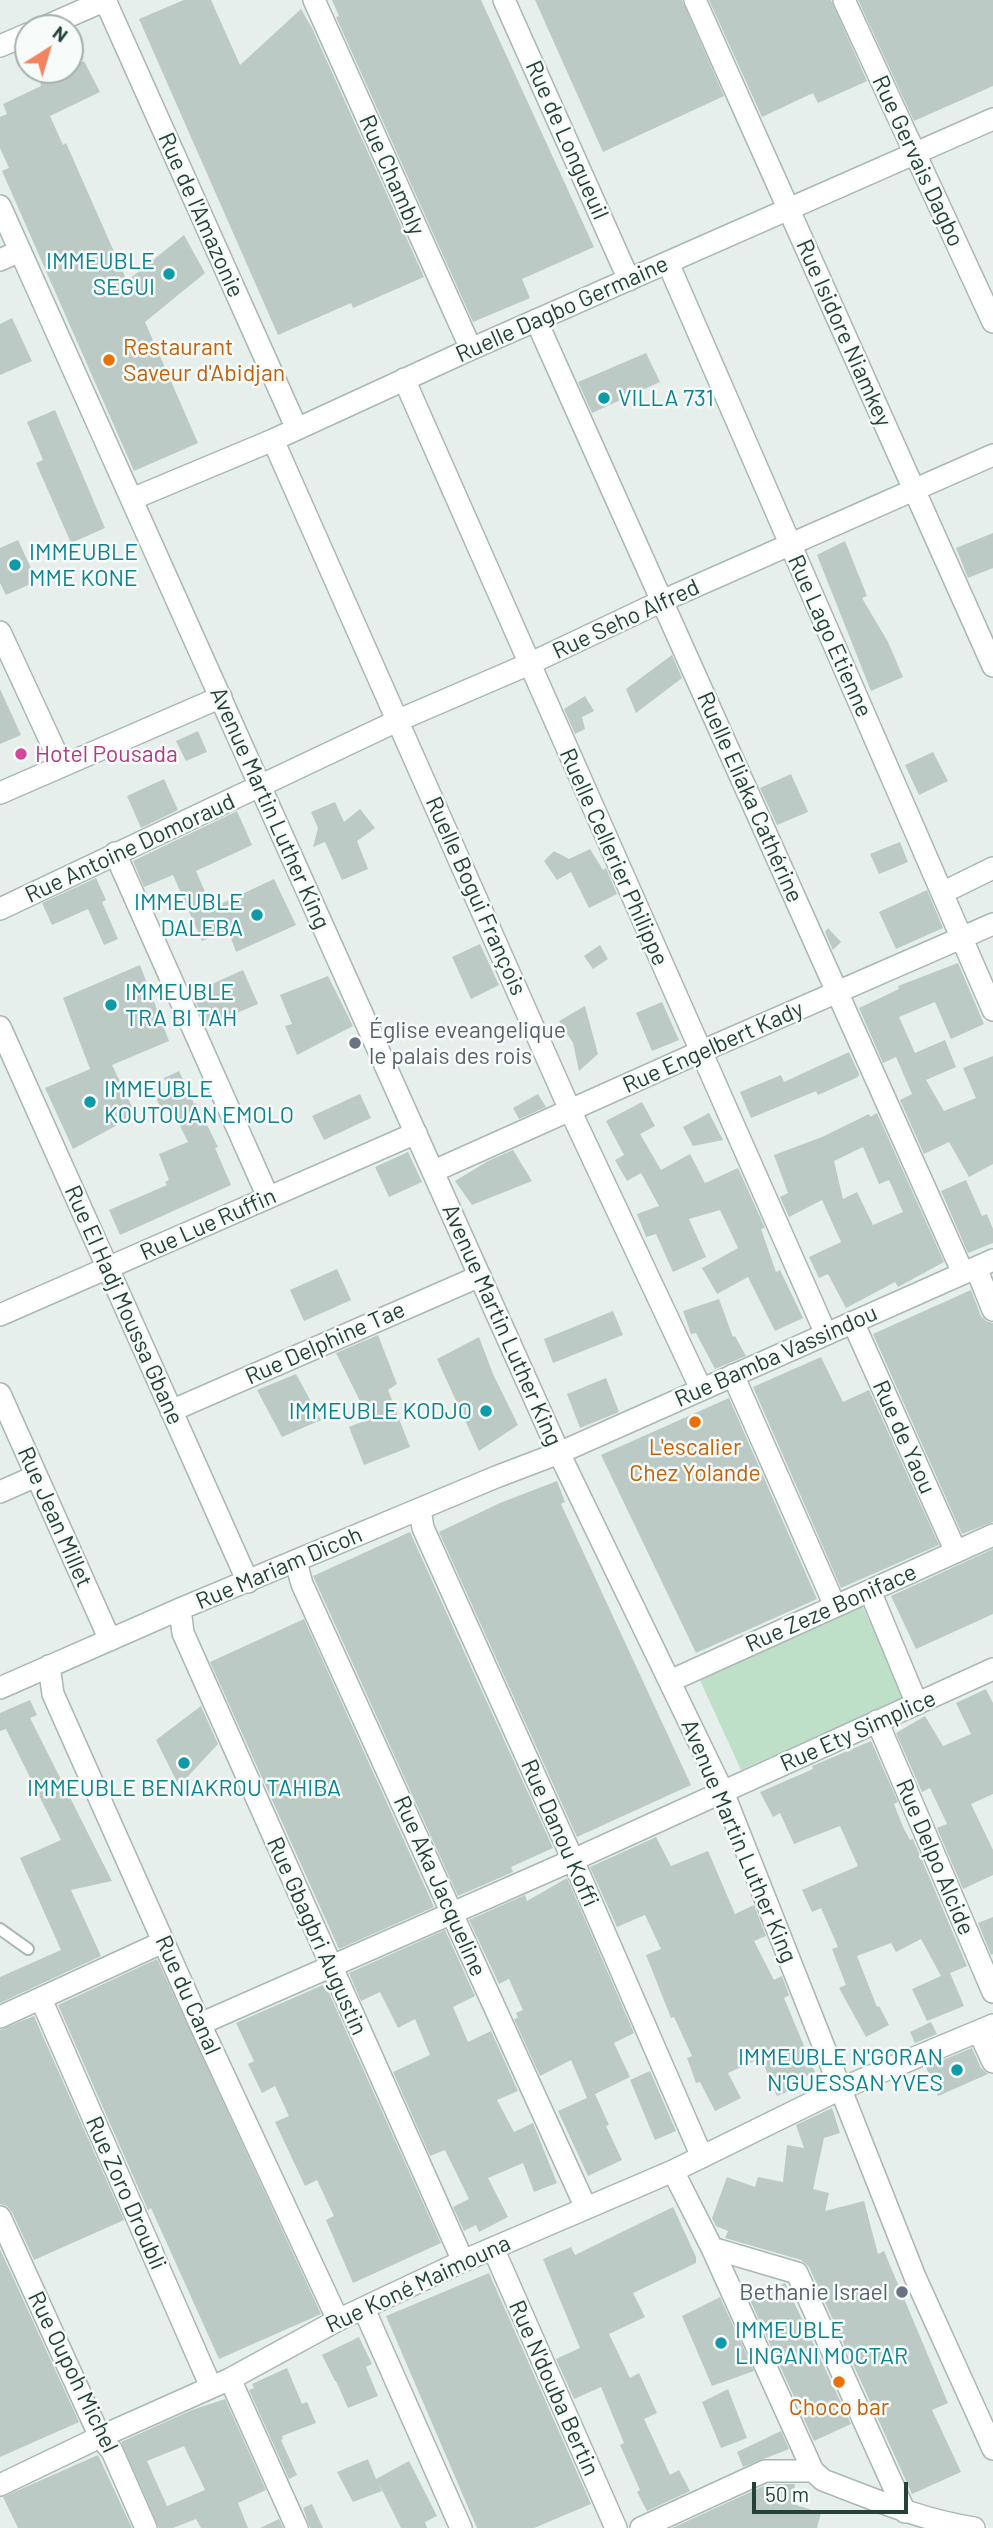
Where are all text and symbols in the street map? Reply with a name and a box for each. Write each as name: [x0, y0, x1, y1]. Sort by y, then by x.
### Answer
north arrow: [14, 14, 84, 84]
text: N: [49, 20, 73, 46]
street label: Rue de Longueuil: [520, 56, 614, 224]
street label: Rue Gervais Dagbo: [866, 71, 970, 251]
street label: Rue Chambly: [353, 111, 431, 239]
street label: Rue de l'Amazonie: [152, 128, 250, 302]
street label: Rue Isidore Niamkey: [790, 235, 898, 431]
place label: IMMEUBLE SEGUI: [46, 247, 155, 301]
street label: Ruelle Dagbo Germaine: [452, 250, 672, 368]
marker: IMMEUBLE SEGUI: [161, 266, 177, 282]
place label: Restaurant Saveur d'Abidjan: [123, 333, 285, 387]
marker: Restaurant Saveur d'Abidjan: [101, 352, 117, 368]
place label: VILLA 731: [618, 384, 714, 412]
marker: VILLA 731: [596, 390, 612, 406]
place label: IMMEUBLE MME KONE: [29, 538, 138, 592]
street label: Rue Lago Etienne: [782, 551, 878, 721]
marker: IMMEUBLE MME KONE: [7, 557, 23, 573]
street label: Rue Seho Alfred: [548, 573, 704, 665]
street label: Avenue Martin Luther King: [204, 683, 336, 933]
street label: Ruelle Eliaka Cathérine: [691, 687, 809, 907]
place label: Hotel Pousada: [35, 740, 178, 768]
street label: Ruelle Cellerier Philippe: [554, 744, 674, 970]
marker: Hotel Pousada: [13, 746, 29, 762]
street label: Rue Antoine Domoraud: [21, 787, 239, 909]
street label: Ruelle Bogui François: [420, 792, 532, 1000]
place label: IMMEUBLE DALEBA: [134, 888, 243, 942]
marker: IMMEUBLE DALEBA: [249, 907, 265, 923]
place label: IMMEUBLE TRA BI TAH: [125, 978, 237, 1032]
street label: Rue Engelbert Kady: [618, 995, 808, 1099]
marker: IMMEUBLE TRA BI TAH: [103, 997, 119, 1013]
place label: Église eveangelique le palais des rois: [369, 1016, 566, 1070]
marker: Église eveangelique le palais des rois: [347, 1035, 363, 1051]
place label: IMMEUBLE KOUTOUAN EMOLO: [104, 1075, 294, 1129]
marker: IMMEUBLE KOUTOUAN EMOLO: [82, 1094, 98, 1110]
street label: Rue El Hadj Moussa Gbane: [59, 1181, 189, 1429]
street label: Rue Lue Ruffin: [136, 1182, 280, 1266]
street label: Avenue Martin Luther King: [436, 1200, 568, 1450]
street label: Rue Delphine Tae: [241, 1295, 409, 1391]
street label: Rue Bamba Vassindou: [670, 1299, 882, 1413]
street label: Rue de Yaou: [867, 1376, 941, 1498]
place label: IMMEUBLE KODJO: [289, 1397, 472, 1425]
marker: IMMEUBLE KODJO: [478, 1403, 494, 1419]
marker: L'escalier Chez Yolande: [687, 1414, 703, 1430]
place label: L'escalier Chez Yolande: [629, 1433, 761, 1487]
street label: Rue Jean Millet: [12, 1443, 98, 1591]
street label: Rue Mariam Dicoh: [192, 1521, 366, 1615]
street label: Rue Zeze Boniface: [741, 1558, 921, 1658]
street label: Rue Ety Simplice: [776, 1684, 940, 1778]
street label: Avenue Martin Luther King: [675, 1715, 803, 1967]
marker: IMMEUBLE BENIAKROU TAHIBA: [176, 1755, 192, 1771]
street label: Rue Danou Koffi: [515, 1755, 605, 1911]
place label: IMMEUBLE BENIAKROU TAHIBA: [27, 1774, 341, 1802]
street label: Rue Delpo Alcide: [890, 1775, 980, 1939]
street label: Rue Aka Jacqueline: [388, 1791, 492, 1981]
street label: Rue Gbagbri Augustin: [261, 1833, 373, 2039]
street label: Rue du Canal: [149, 1931, 227, 2059]
place label: IMMEUBLE N'GORAN N'GUESSAN YVES: [738, 2043, 943, 2097]
marker: IMMEUBLE N'GORAN N'GUESSAN YVES: [949, 2062, 965, 2078]
street label: Rue Zoro Droubli: [80, 2112, 172, 2274]
street label: Rue Koné Maimouna: [321, 2229, 515, 2339]
place label: Bethanie Israel: [739, 2278, 888, 2306]
marker: Bethanie Israel: [894, 2284, 910, 2300]
street label: Rue Oupoh Michel: [22, 2287, 124, 2457]
street label: Rue N'douba Bertin: [503, 2296, 605, 2480]
place label: IMMEUBLE LINGANI MOCTAR: [735, 2316, 908, 2370]
marker: IMMEUBLE LINGANI MOCTAR: [713, 2335, 729, 2351]
marker: Choco bar: [831, 2374, 847, 2390]
place label: Choco bar: [789, 2393, 889, 2421]
scale bar: [755, 2468, 911, 2512]
text: 50 m: [765, 2481, 809, 2506]

